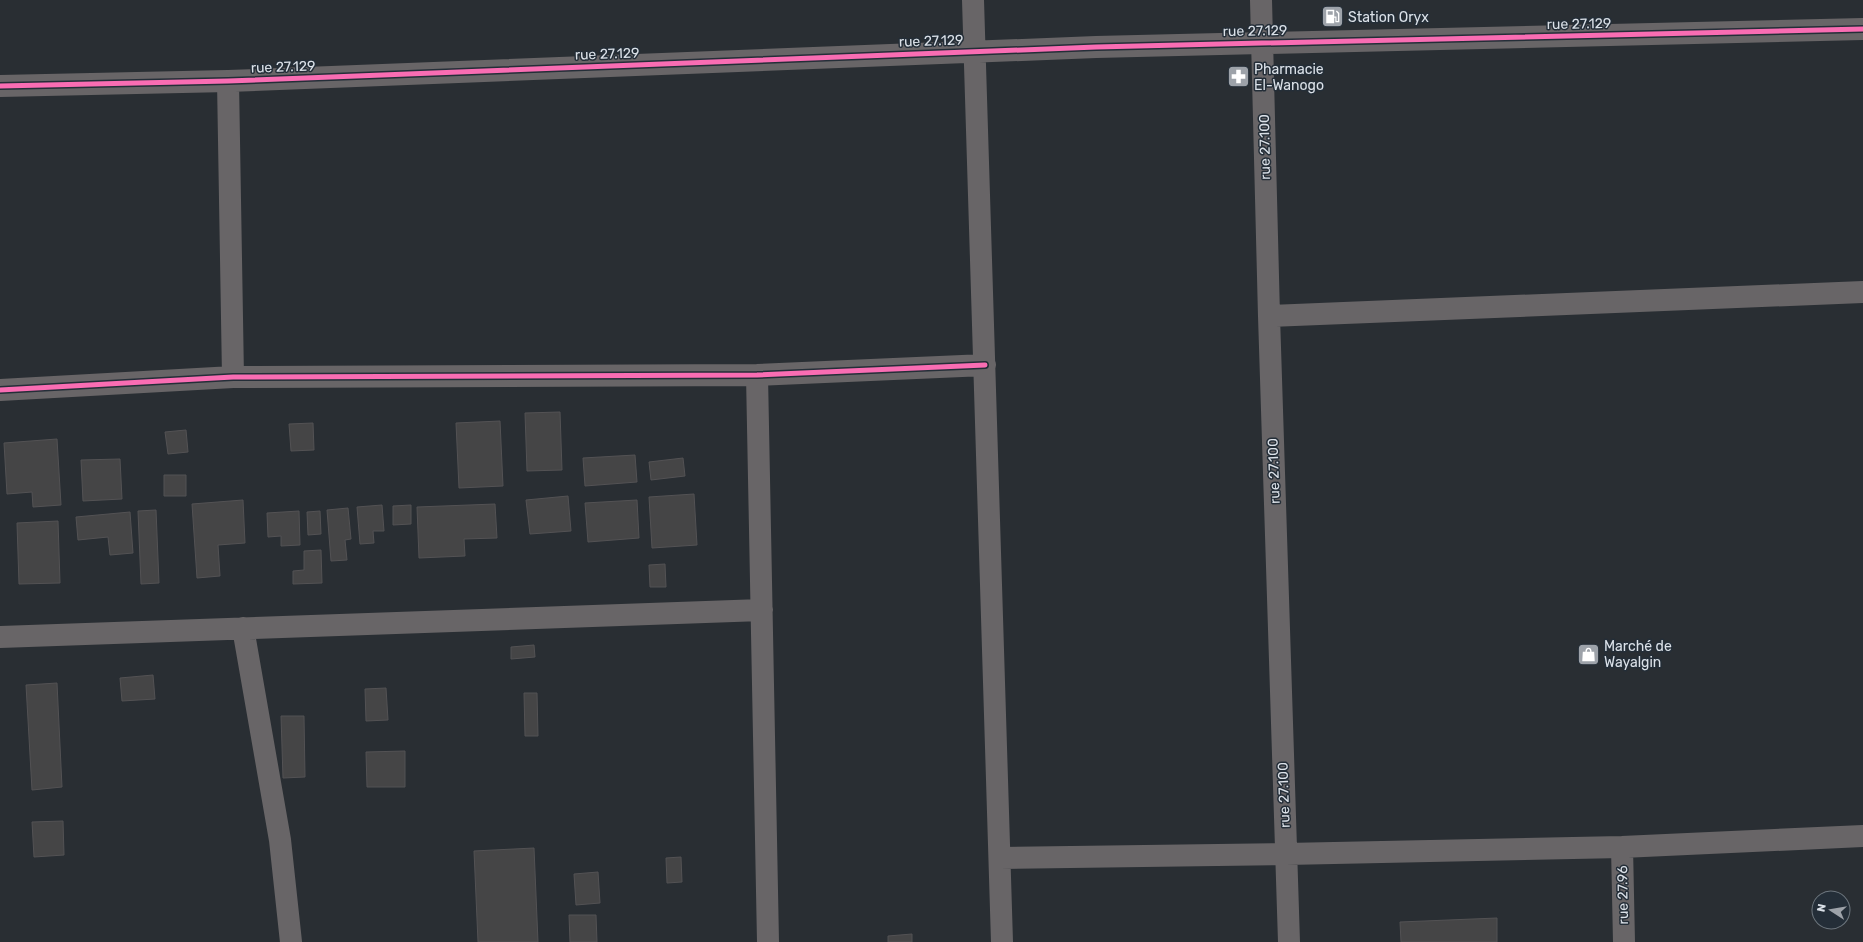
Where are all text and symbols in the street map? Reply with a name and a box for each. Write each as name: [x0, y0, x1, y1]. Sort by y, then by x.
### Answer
fuel station icon: Station Oryx: [1319, 4, 1345, 30]
place label: Station Oryx: [1348, 9, 1429, 26]
street label: rue 27.129: [1547, 15, 1611, 33]
street label: rue 27.129: [1223, 22, 1287, 40]
street label: rue 27.129: [898, 31, 964, 51]
street label: rue 27.129: [574, 44, 640, 64]
street label: rue 27.129: [250, 57, 316, 77]
place label: Pharmacie El-Wanogo: [1254, 61, 1324, 94]
pharmacy icon: Pharmacie El-Wanogo: [1226, 64, 1252, 90]
street label: rue 27.100: [1256, 114, 1274, 180]
street label: rue 27.100: [1264, 438, 1284, 504]
place label: Marché de Wayalgin: [1604, 638, 1672, 671]
shop icon: Marché de Wayalgin: [1575, 641, 1601, 667]
street label: rue 27.100: [1274, 762, 1294, 828]
street label: rue 27.96: [1614, 865, 1632, 925]
north arrow: [1811, 890, 1851, 930]
text: N: [1815, 903, 1829, 913]

